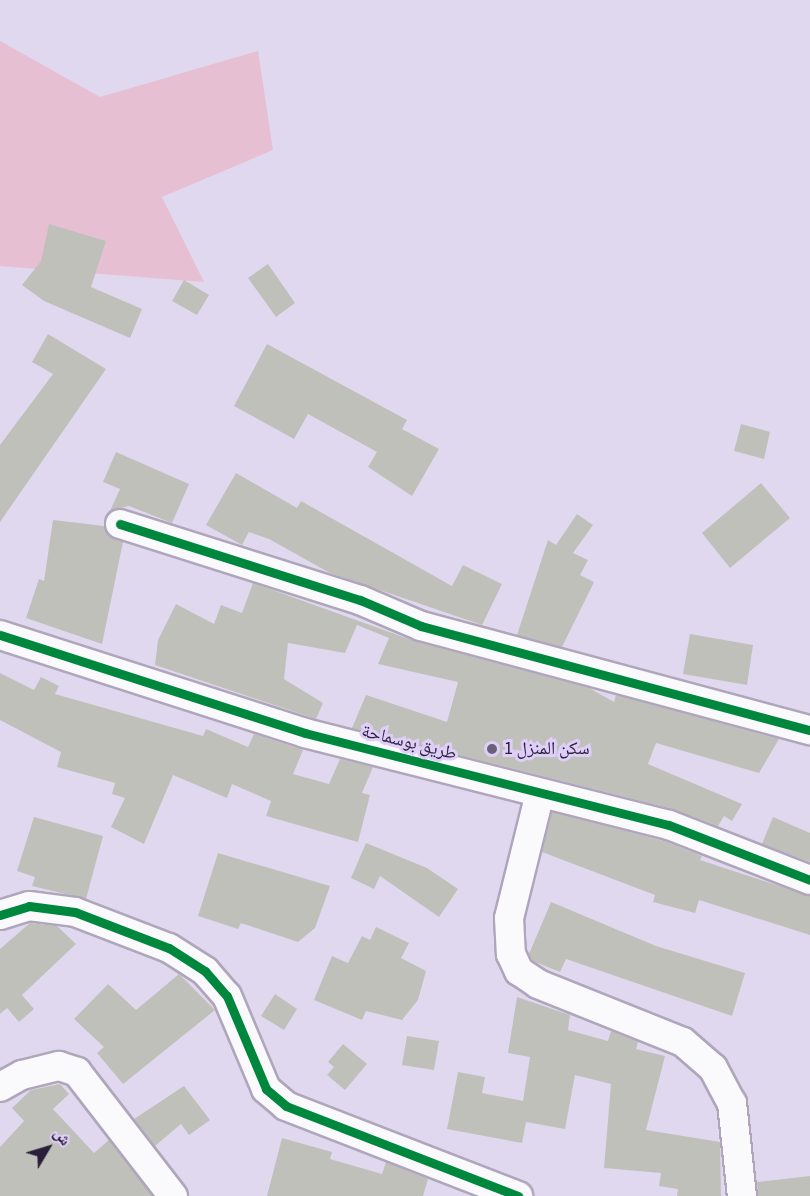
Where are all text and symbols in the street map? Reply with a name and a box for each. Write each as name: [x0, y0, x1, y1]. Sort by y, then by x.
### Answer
street label: طريق بوسماحة: [359, 721, 459, 765]
place label: سكن المنزل 1: [504, 738, 590, 760]
marker: سكن المنزل 1: [485, 742, 499, 756]
north arrow: [18, 1118, 78, 1178]
text: ش: [48, 1123, 76, 1150]

